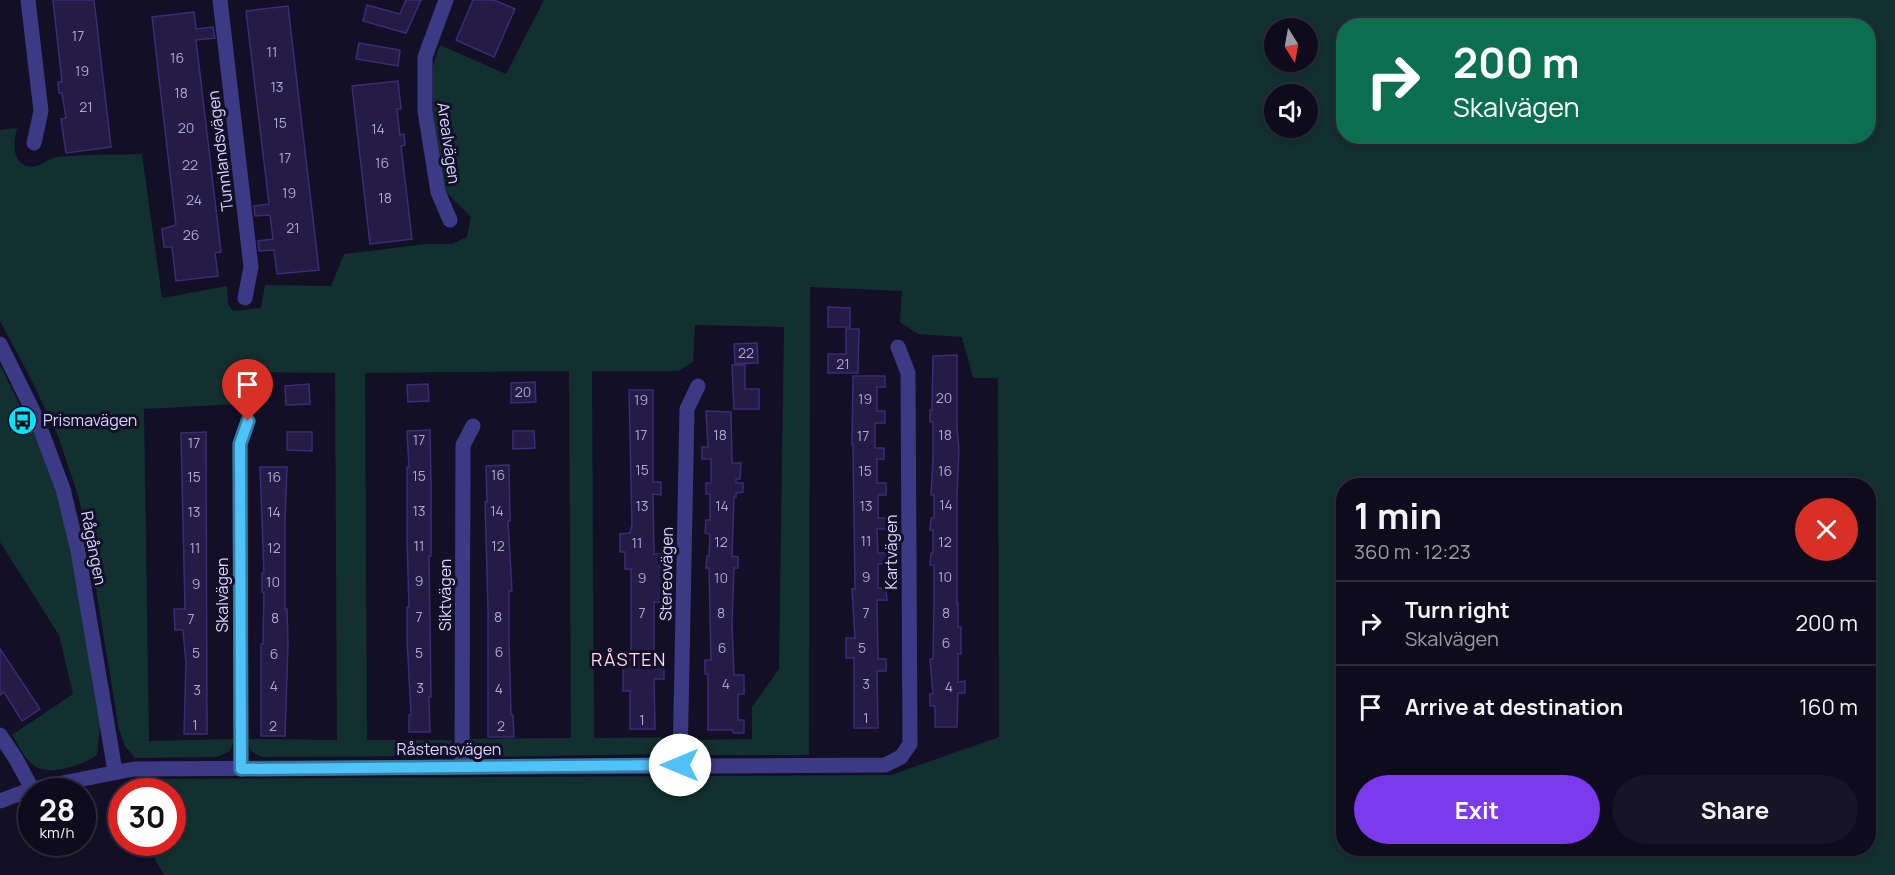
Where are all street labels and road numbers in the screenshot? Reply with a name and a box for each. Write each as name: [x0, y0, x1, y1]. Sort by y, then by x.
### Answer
street label: Tunnlandsvägen: [202, 89, 238, 213]
street label: Arealvägen: [432, 101, 466, 185]
street label: Rågången: [76, 509, 112, 587]
street label: Kartvägen: [880, 514, 902, 590]
street label: Stereovägen: [654, 527, 678, 621]
street label: Skalvägen: [211, 557, 233, 633]
street label: Siktvägen: [434, 559, 456, 631]
street label: Råstensvägen: [397, 738, 501, 760]

